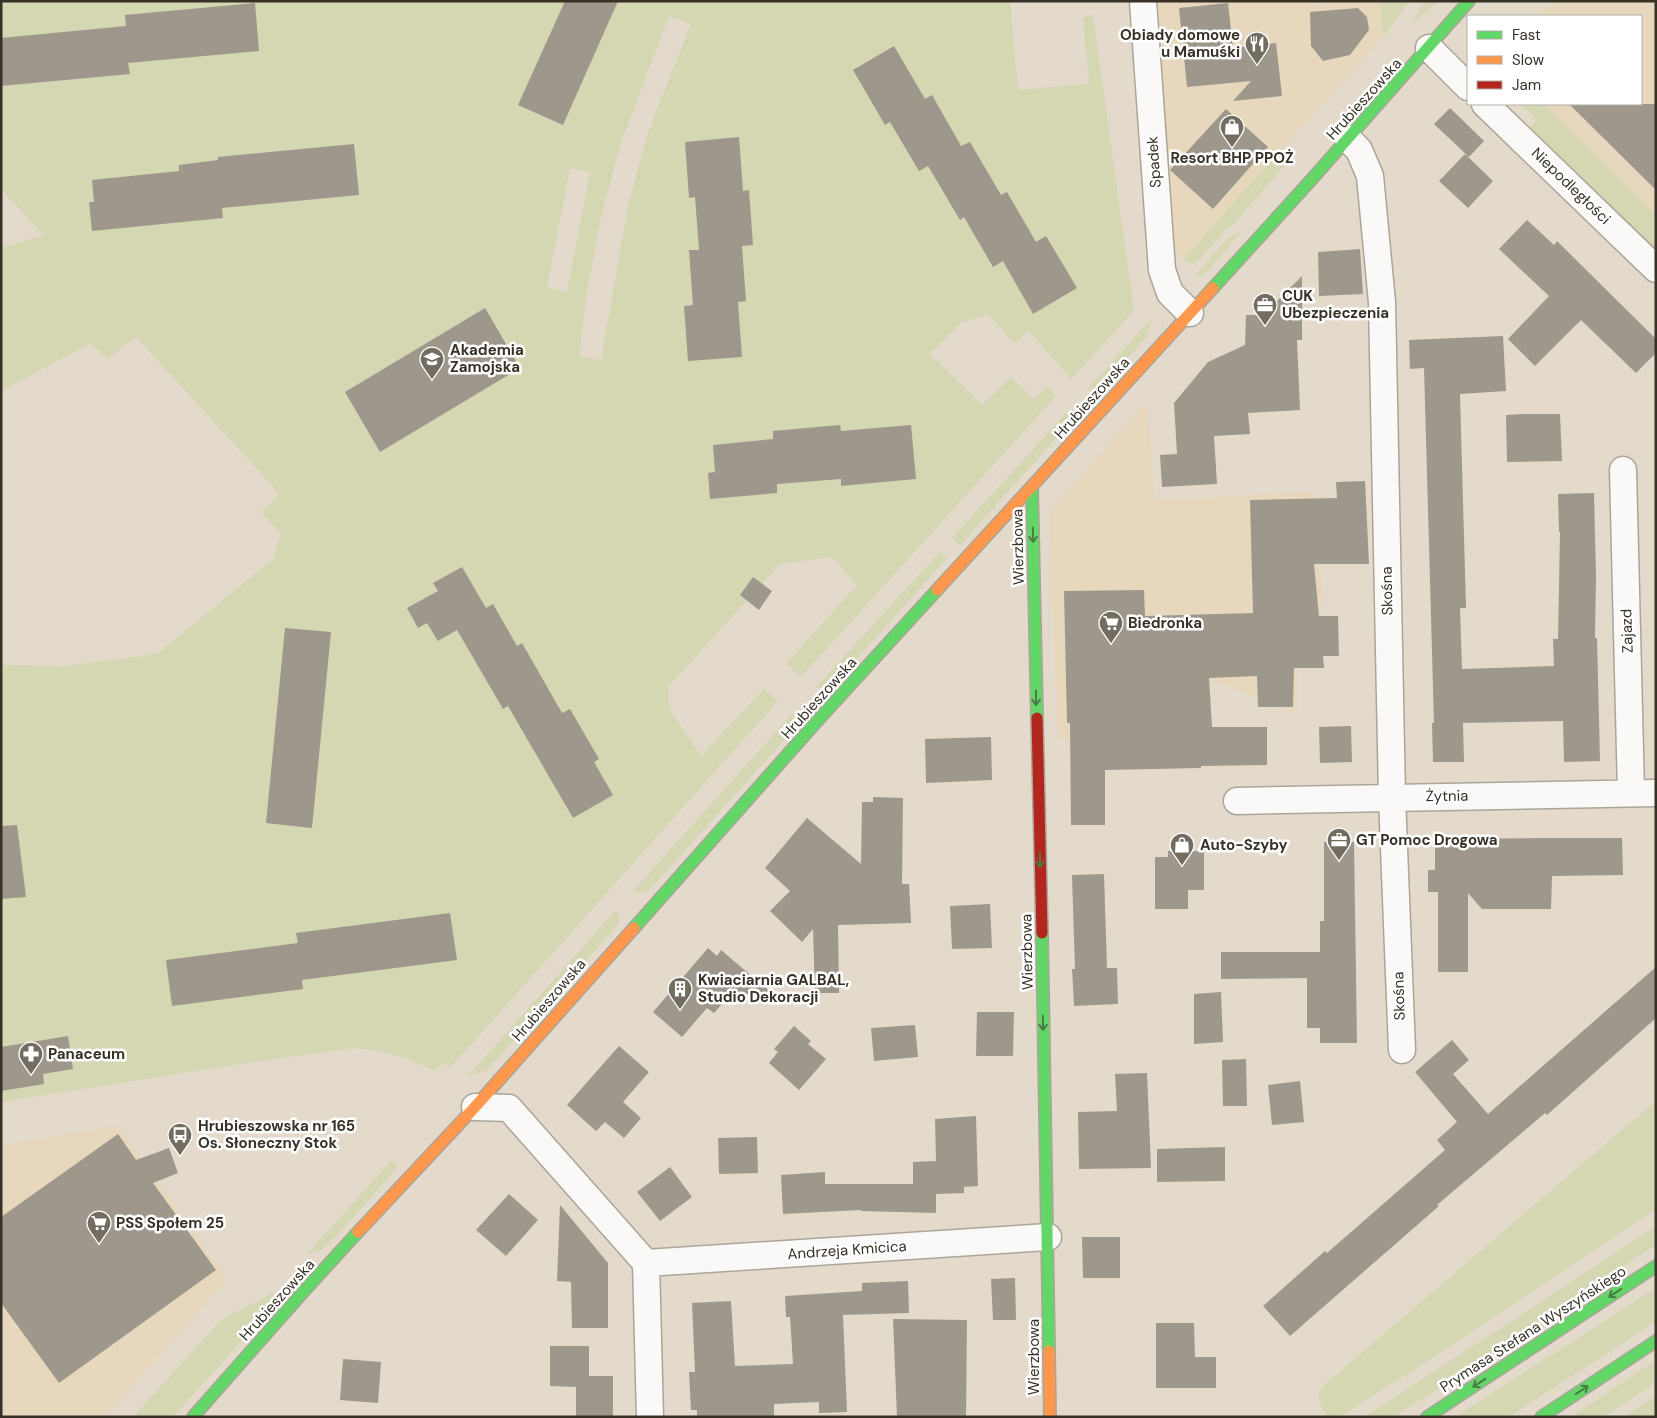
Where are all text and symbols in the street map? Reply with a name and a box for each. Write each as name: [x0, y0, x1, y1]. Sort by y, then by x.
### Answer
legend: [1467, 15, 1642, 105]
place label: Obiady domowe u Mamuśki: [1120, 25, 1240, 62]
text: Fast: [1512, 25, 1541, 45]
restaurant icon: Obiady domowe u Mamuśki: [1244, 31, 1270, 65]
text: Slow: [1512, 50, 1545, 70]
street label: Hrubieszowska: [1322, 54, 1406, 144]
text: Jam: [1512, 75, 1541, 95]
shop icon: Resort BHP PPOŻ: [1219, 114, 1245, 148]
street label: Spadek: [1142, 135, 1166, 189]
street label: Niepodległości: [1527, 143, 1615, 229]
place label: Resort BHP PPOŻ: [1170, 148, 1294, 168]
place label: CUK Ubezpieczenia: [1282, 286, 1389, 323]
office icon: CUK Ubezpieczenia: [1252, 292, 1278, 326]
place label: Akademia Zamojska: [450, 340, 524, 377]
school or university icon: Akademia Zamojska: [419, 346, 445, 380]
street label: Hrubieszowska: [1050, 353, 1134, 443]
street label: Wierzbowa: [1007, 509, 1029, 585]
one-way arrow: [1028, 527, 1037, 543]
street label: Skośna: [1377, 566, 1397, 616]
street label: Zajazd: [1616, 608, 1638, 654]
supermarket icon: Biedronka: [1098, 610, 1124, 644]
place label: Biedronka: [1128, 613, 1202, 633]
street label: Hrubieszowska: [777, 653, 861, 743]
one-way arrow: [1031, 689, 1041, 705]
street label: Żytnia: [1425, 786, 1469, 806]
office icon: GT Pomoc Drogowa: [1326, 827, 1352, 861]
place label: GT Pomoc Drogowa: [1356, 830, 1498, 850]
shop icon: Auto-Szyby: [1169, 832, 1195, 866]
place label: Auto-Szyby: [1200, 835, 1288, 855]
one-way arrow: [1035, 852, 1045, 868]
street label: Wierzbowa: [1016, 914, 1038, 990]
street label: Hrubieszowska: [507, 954, 591, 1046]
place label: Kwiaciarnia GALBAL, Studio Dekoracji: [698, 970, 850, 1007]
street label: Skośna: [1388, 971, 1410, 1021]
building icon: Kwiaciarnia GALBAL, Studio Dekoracji: [667, 976, 693, 1010]
one-way arrow: [1039, 1014, 1048, 1030]
pharmacy icon: Panaceum: [18, 1041, 44, 1075]
place label: Panaceum: [48, 1044, 125, 1064]
place label: Hrubieszowska nr 165 Os. Słoneczny Stok: [198, 1116, 355, 1153]
bus stop icon: Hrubieszowska nr 165 Os. Słoneczny Stok: [167, 1122, 193, 1156]
supermarket icon: PSS Społem 25: [86, 1210, 112, 1244]
place label: PSS Społem 25: [116, 1213, 224, 1233]
street label: Andrzeja Kmicica: [787, 1236, 907, 1264]
street label: Hrubieszowska: [235, 1255, 319, 1345]
street label: Prymasa Stefana Wyszyńskiego: [1436, 1261, 1630, 1397]
one-way arrow: [1608, 1288, 1622, 1298]
street label: Wierzbowa: [1024, 1319, 1044, 1395]
one-way arrow: [1473, 1378, 1487, 1388]
one-way arrow: [1574, 1385, 1588, 1395]

